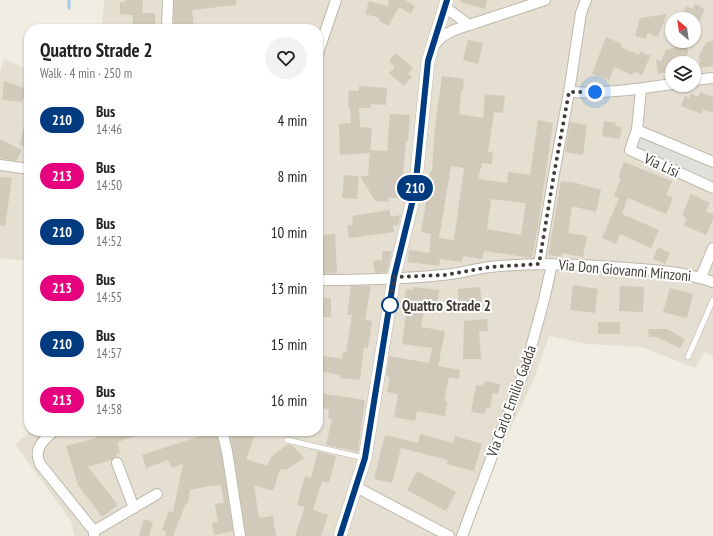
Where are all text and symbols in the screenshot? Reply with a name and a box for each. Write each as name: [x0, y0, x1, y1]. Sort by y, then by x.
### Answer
north arrow: [665, 12, 701, 48]
map controls: [665, 12, 701, 92]
button: heart: [265, 37, 307, 79]
text: Quattro Strade 2: [40, 38, 153, 62]
button: layers: [665, 56, 701, 92]
text: Walk · 4 min · 250 m: [40, 65, 132, 82]
your location: [585, 82, 605, 102]
text: Bus: [96, 102, 115, 121]
text: 210: [52, 111, 72, 129]
text: 4 min: [277, 111, 307, 130]
text: 14:46: [96, 121, 122, 138]
street label: Via Lisi: [640, 148, 683, 181]
text: Bus: [96, 158, 115, 177]
text: 213: [52, 167, 72, 185]
text: 8 min: [277, 167, 307, 186]
line badge: 210: [392, 175, 438, 201]
text: 14:50: [96, 177, 122, 194]
text: 210: [405, 179, 425, 197]
text: Bus: [96, 214, 115, 233]
text: 210: [52, 223, 72, 241]
text: 10 min: [271, 223, 307, 242]
text: 14:52: [96, 233, 122, 250]
street label: Via Don Giovanni Minzoni: [557, 255, 692, 285]
text: Bus: [96, 270, 115, 289]
text: 213: [52, 279, 72, 297]
text: 13 min: [271, 279, 307, 298]
text: 14:55: [96, 289, 122, 306]
marker: Quattro Strade 2: [381, 296, 399, 314]
place label: Quattro Strade 2: [402, 296, 491, 315]
text: Bus: [96, 326, 115, 345]
text: 210: [52, 335, 72, 353]
text: 15 min: [271, 335, 307, 354]
street label: Via Carlo Emilio Gadda: [482, 343, 540, 460]
text: 14:57: [96, 345, 122, 362]
text: Bus: [96, 382, 115, 401]
text: 213: [52, 391, 72, 409]
text: 16 min: [271, 391, 307, 410]
text: 14:58: [96, 401, 122, 418]

